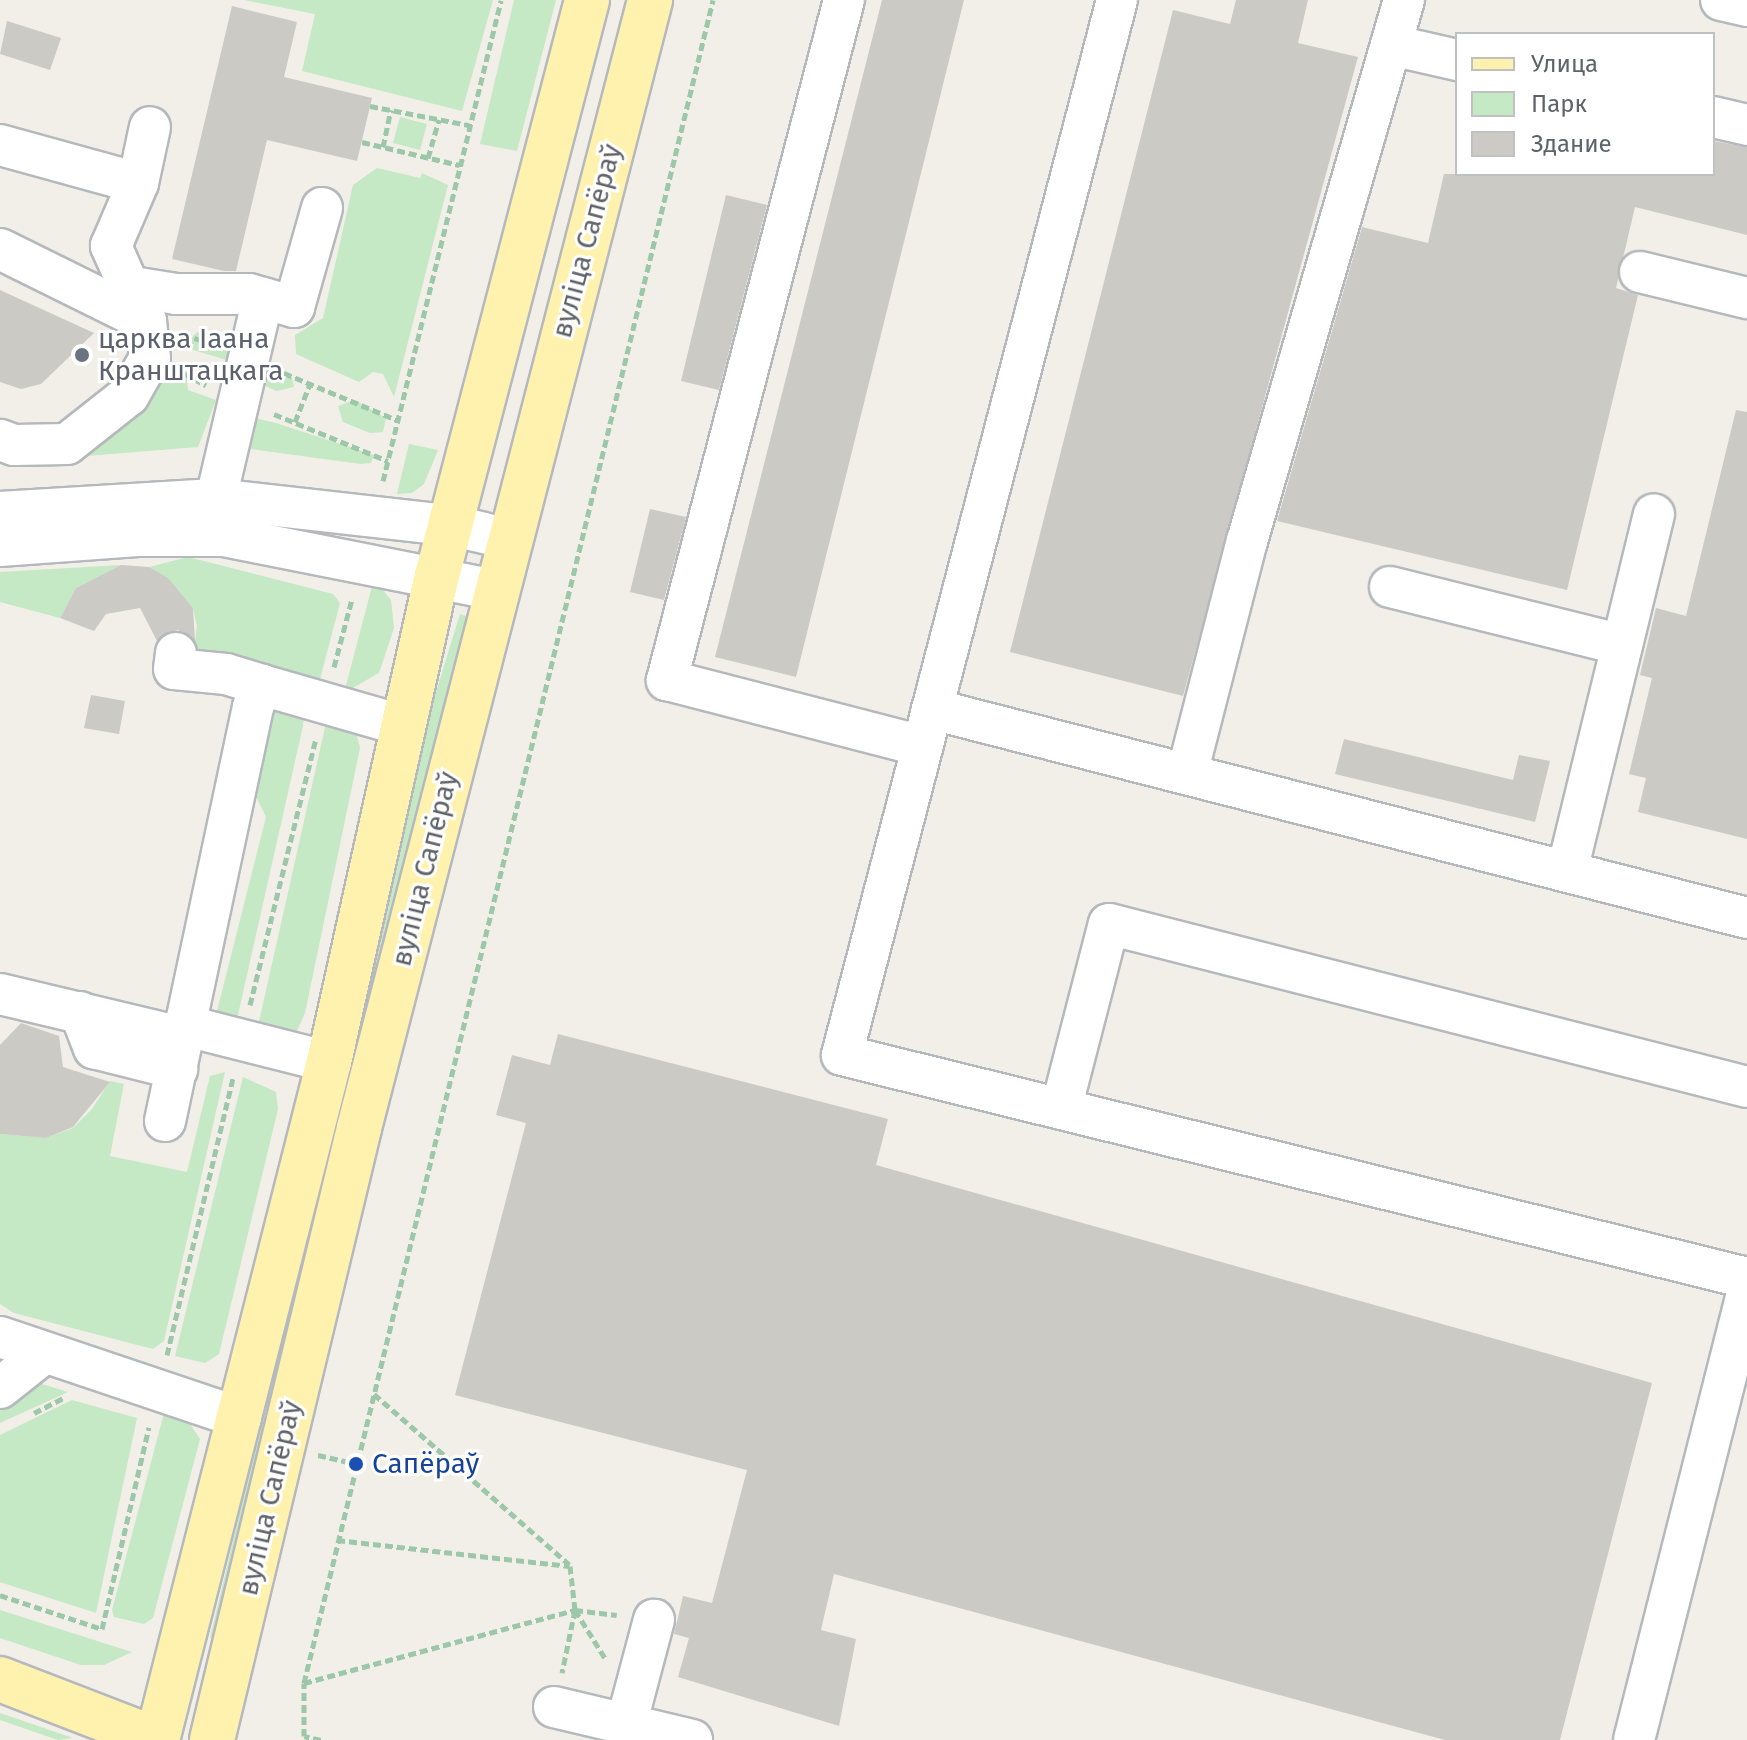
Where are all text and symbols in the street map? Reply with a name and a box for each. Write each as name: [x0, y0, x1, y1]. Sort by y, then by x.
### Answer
legend: [1455, 32, 1715, 176]
text: Улица: [1531, 50, 1598, 78]
text: Парк: [1531, 90, 1587, 118]
text: Здание: [1531, 130, 1612, 158]
street label: вуліца Сапёраў: [545, 140, 629, 342]
place label: царква Іаана Кранштацкага: [98, 322, 284, 388]
marker: царква Іаана Кранштацкага: [73, 346, 91, 364]
street label: вуліца Сапёраў: [385, 768, 465, 970]
street label: вуліца Сапёраў: [231, 1397, 309, 1599]
place label: Сапёраў: [372, 1447, 479, 1481]
marker: Сапёраў: [347, 1455, 365, 1473]

